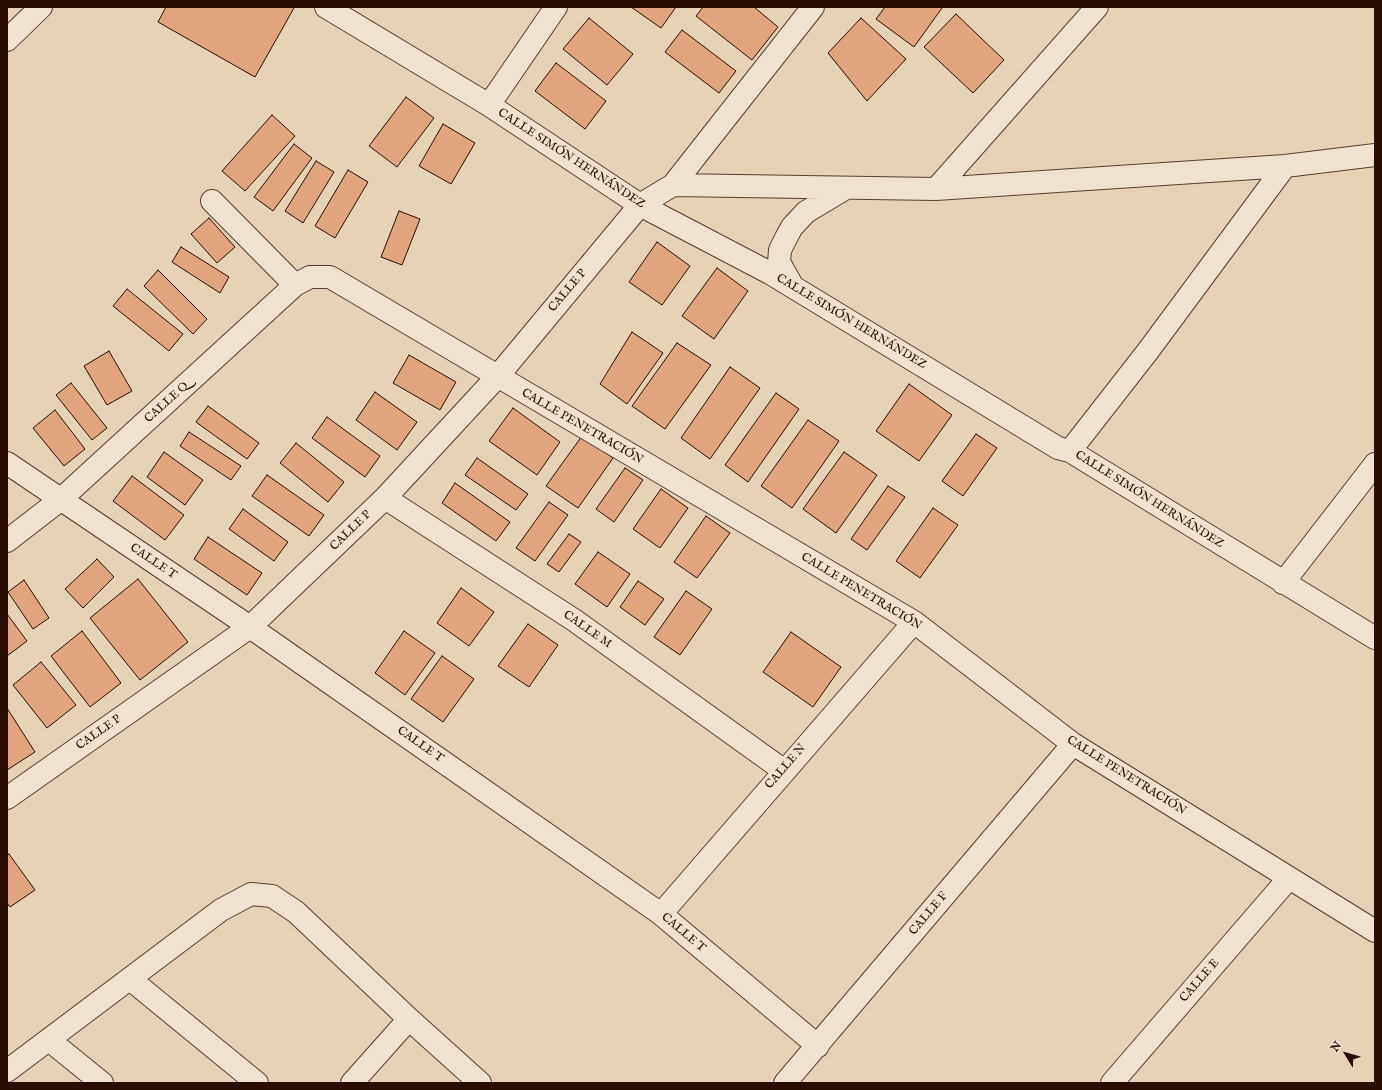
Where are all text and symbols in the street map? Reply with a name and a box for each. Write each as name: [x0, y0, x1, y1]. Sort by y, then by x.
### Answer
street label: CALLE SIMÓN HERNÁNDEZ: [495, 106, 647, 212]
street label: CALLE P: [546, 267, 590, 315]
street label: CALLE SIMÓN HERNÁNDEZ: [773, 271, 929, 373]
street label: CALLE Q: [142, 379, 192, 427]
street label: CALLE PENETRACIÓN: [519, 386, 645, 468]
street label: CALLE SIMÓN HERNÁNDEZ: [1072, 448, 1226, 552]
street label: CALLE P: [327, 508, 375, 554]
street label: CALLE T: [127, 541, 179, 583]
street label: CALLE PENETRACIÓN: [798, 550, 924, 634]
street label: CALLE M: [560, 608, 614, 652]
street label: CALLE P: [74, 712, 124, 754]
street label: CALLE T: [394, 724, 446, 766]
street label: CALLE PENETRACIÓN: [1064, 733, 1188, 819]
street label: CALLE N: [763, 742, 809, 792]
street label: CALLE F: [907, 889, 951, 939]
street label: CALLE T: [658, 910, 708, 956]
street label: CALLE E: [1177, 956, 1223, 1006]
north arrow: [1326, 1034, 1366, 1074]
text: N: [1328, 1039, 1345, 1055]

